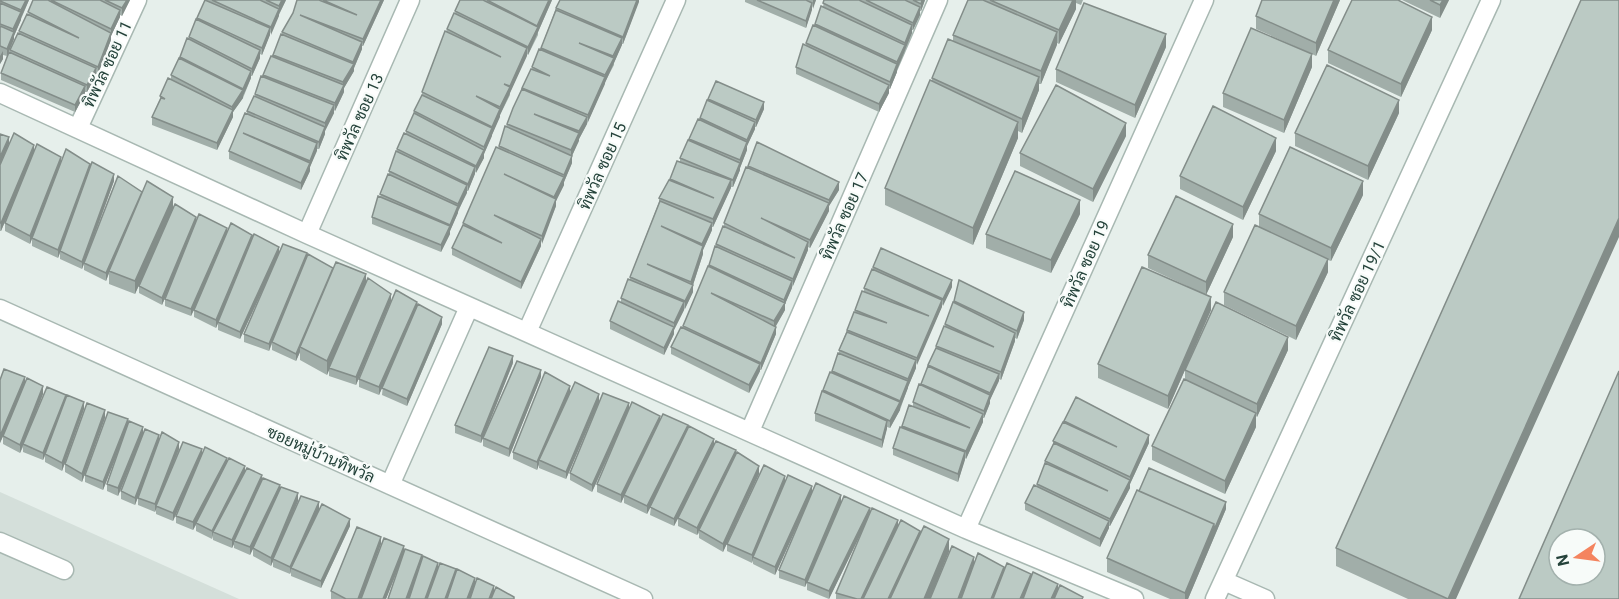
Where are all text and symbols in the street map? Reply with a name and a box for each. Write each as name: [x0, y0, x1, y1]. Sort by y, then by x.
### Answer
street label: ทิพวัล ซอย 11: [78, 17, 136, 111]
street label: ทิพวัล ซอย 13: [331, 70, 387, 164]
street label: ทิพวัล ซอย 15: [574, 119, 630, 213]
street label: ทิพวัล ซอย 17: [816, 169, 872, 263]
street label: ทิพวัล ซอย 19: [1057, 217, 1113, 311]
street label: ทิพวัล ซอย 19/1: [1325, 237, 1389, 345]
street label: ซอยหมู่บ้านทิพวัล: [263, 421, 378, 489]
north arrow: [1547, 527, 1607, 587]
text: N: [1552, 553, 1573, 568]

